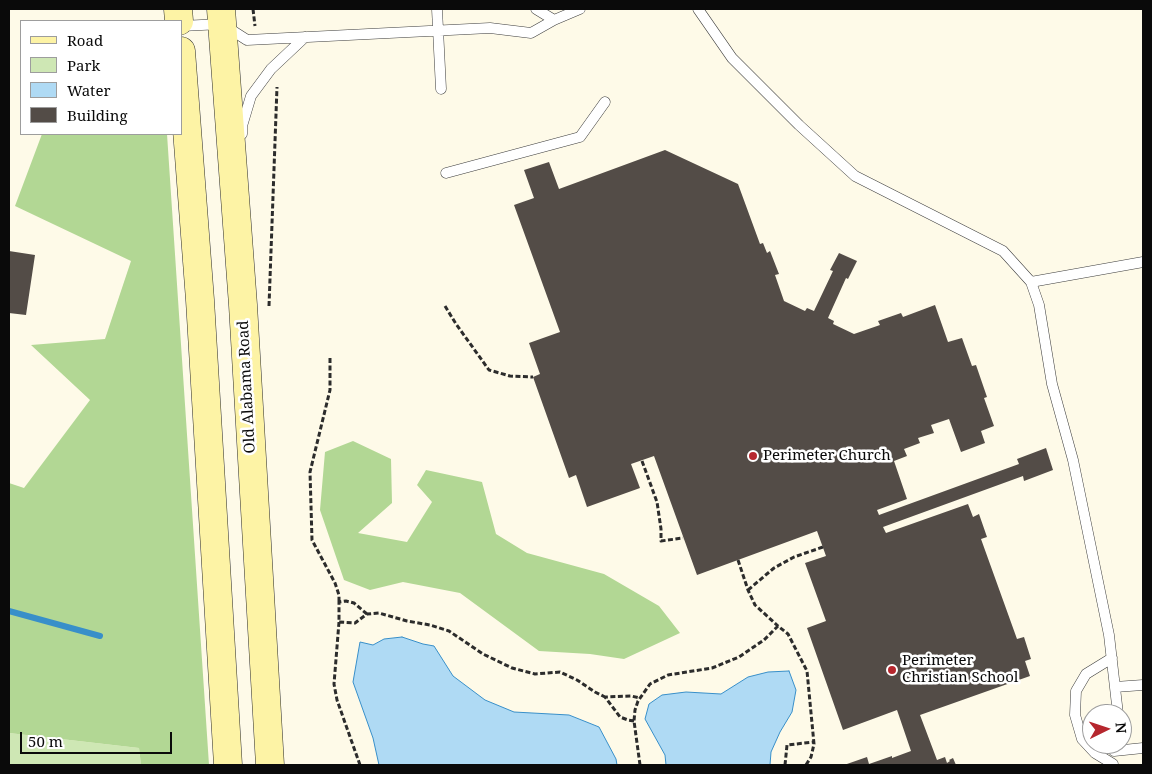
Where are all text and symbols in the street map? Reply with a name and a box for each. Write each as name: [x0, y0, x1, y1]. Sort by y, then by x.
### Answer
legend: [20, 20, 182, 135]
text: Road: [67, 30, 103, 50]
text: Park: [67, 55, 100, 75]
text: Water: [67, 80, 110, 100]
text: Building: [67, 105, 128, 125]
street label: Old Alabama Road: [235, 320, 259, 454]
place label: Perimeter Church: [763, 447, 891, 465]
marker: Perimeter Church: [747, 450, 759, 462]
place label: Perimeter Christian School: [902, 652, 1018, 687]
marker: Perimeter Christian School: [886, 664, 898, 676]
north arrow: [1082, 704, 1132, 754]
scale bar: [22, 722, 175, 754]
text: N: [1112, 722, 1131, 734]
text: 50 m: [28, 731, 63, 751]

